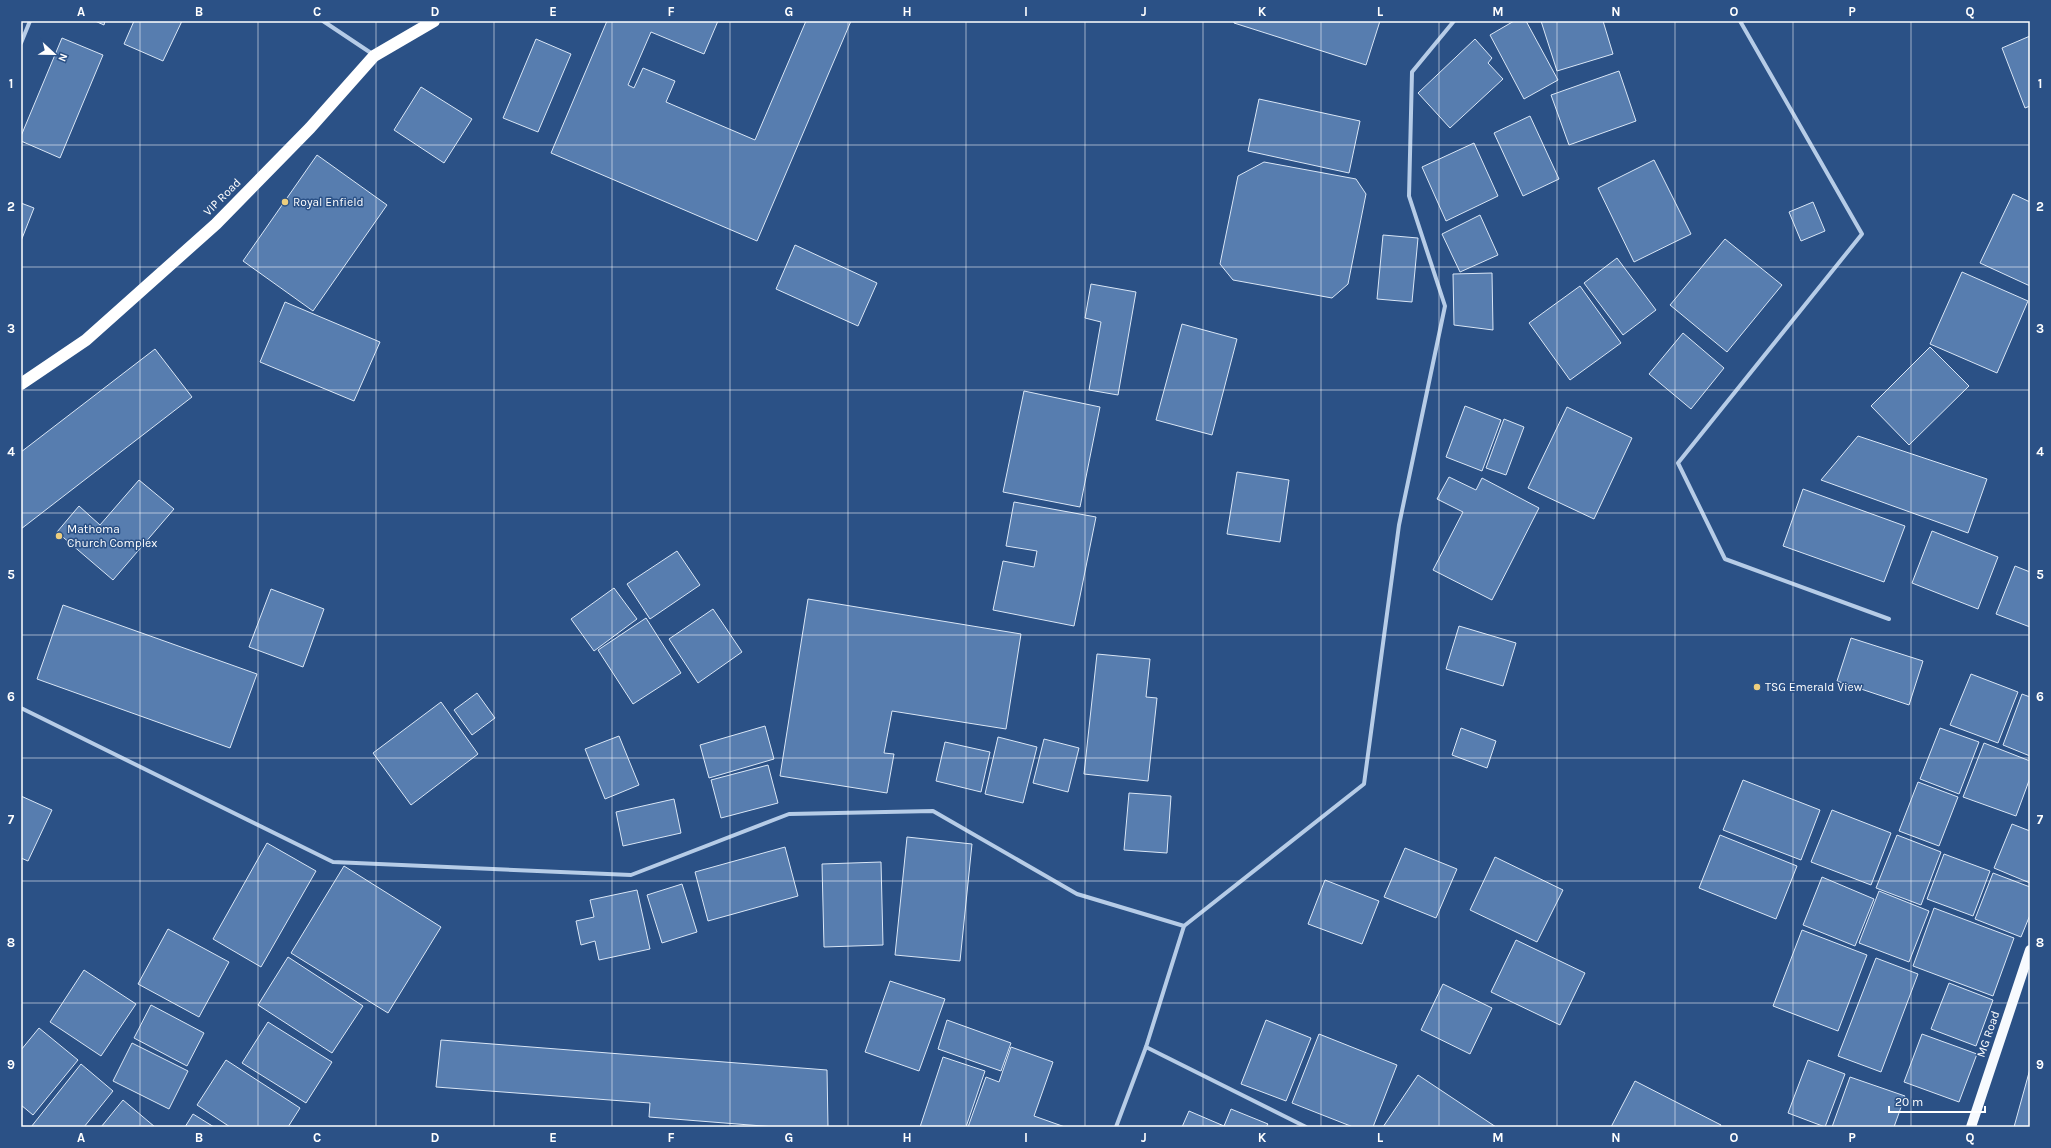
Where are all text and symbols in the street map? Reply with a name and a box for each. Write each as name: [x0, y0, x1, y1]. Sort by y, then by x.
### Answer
text: A: [77, 4, 85, 19]
text: B: [195, 4, 203, 19]
text: C: [313, 4, 321, 19]
text: D: [431, 4, 440, 19]
text: E: [549, 4, 557, 19]
text: F: [667, 4, 675, 19]
text: G: [785, 4, 793, 19]
text: H: [902, 4, 912, 19]
text: I: [1024, 4, 1028, 19]
text: J: [1141, 4, 1147, 19]
text: K: [1258, 4, 1267, 19]
text: L: [1377, 4, 1384, 19]
text: M: [1492, 4, 1504, 19]
text: N: [1611, 4, 1621, 19]
text: O: [1730, 4, 1739, 19]
text: P: [1848, 4, 1856, 19]
text: Q: [1966, 4, 1975, 19]
north arrow: [34, 34, 74, 74]
text: N: [55, 51, 70, 64]
text: 1: [9, 76, 13, 91]
text: 1: [2038, 76, 2042, 91]
street label: VIP Road: [200, 175, 244, 219]
place label: Royal Enfield: [293, 195, 364, 209]
marker: Royal Enfield: [280, 197, 290, 207]
text: 2: [7, 199, 15, 214]
text: 2: [2036, 199, 2044, 214]
text: 3: [7, 321, 15, 336]
text: 3: [2036, 321, 2044, 336]
text: 4: [7, 444, 15, 459]
text: 4: [2036, 444, 2044, 459]
place label: Mathoma Church Complex: [67, 522, 157, 550]
marker: Mathoma Church Complex: [54, 531, 64, 541]
text: 5: [7, 567, 15, 582]
text: 5: [2036, 567, 2044, 582]
place label: TSG Emerald View: [1765, 680, 1863, 694]
marker: TSG Emerald View: [1752, 682, 1762, 692]
text: 6: [7, 689, 15, 704]
text: 6: [2036, 689, 2044, 704]
text: 7: [8, 812, 15, 827]
text: 7: [2037, 812, 2044, 827]
text: 8: [7, 935, 15, 950]
text: 8: [2036, 935, 2044, 950]
street label: MG Road: [1974, 1009, 2002, 1059]
text: 9: [7, 1057, 15, 1072]
text: 9: [2036, 1057, 2044, 1072]
scale bar: [1889, 1088, 1985, 1114]
text: 20 m: [1895, 1095, 1923, 1109]
text: A: [77, 1130, 85, 1145]
text: B: [195, 1130, 203, 1145]
text: C: [313, 1130, 321, 1145]
text: D: [431, 1130, 440, 1145]
text: E: [549, 1130, 557, 1145]
text: F: [667, 1130, 675, 1145]
text: G: [785, 1130, 793, 1145]
text: H: [902, 1130, 912, 1145]
text: I: [1024, 1130, 1028, 1145]
text: J: [1141, 1130, 1147, 1145]
text: K: [1258, 1130, 1267, 1145]
text: L: [1377, 1130, 1384, 1145]
text: M: [1492, 1130, 1504, 1145]
text: N: [1611, 1130, 1621, 1145]
text: O: [1730, 1130, 1739, 1145]
text: P: [1848, 1130, 1856, 1145]
text: Q: [1966, 1130, 1975, 1145]

